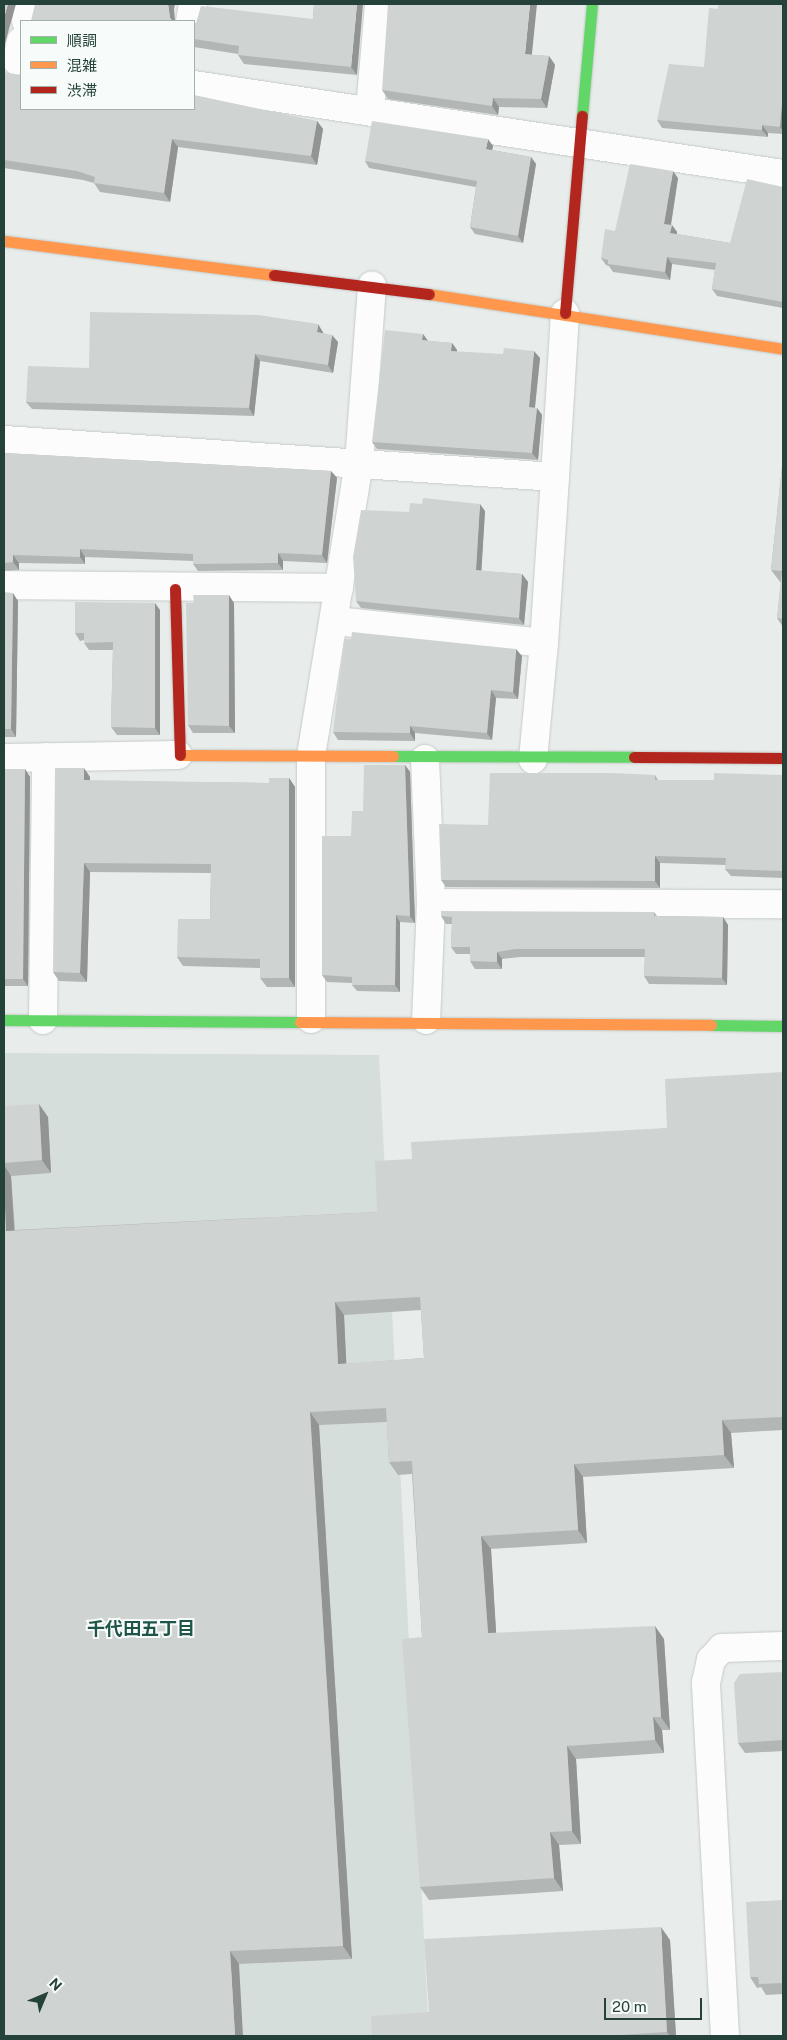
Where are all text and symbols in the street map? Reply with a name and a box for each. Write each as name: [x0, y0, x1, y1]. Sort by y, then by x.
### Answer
legend: [20, 20, 195, 110]
text: 順調: [67, 32, 97, 49]
text: 混雑: [67, 57, 97, 74]
text: 渋滞: [67, 82, 97, 99]
district label: 千代田五丁目: [87, 1618, 195, 1640]
north arrow: [20, 1970, 70, 2020]
text: N: [46, 1975, 65, 1994]
scale bar: [607, 1988, 704, 2020]
text: 20 m: [612, 1998, 647, 2015]

